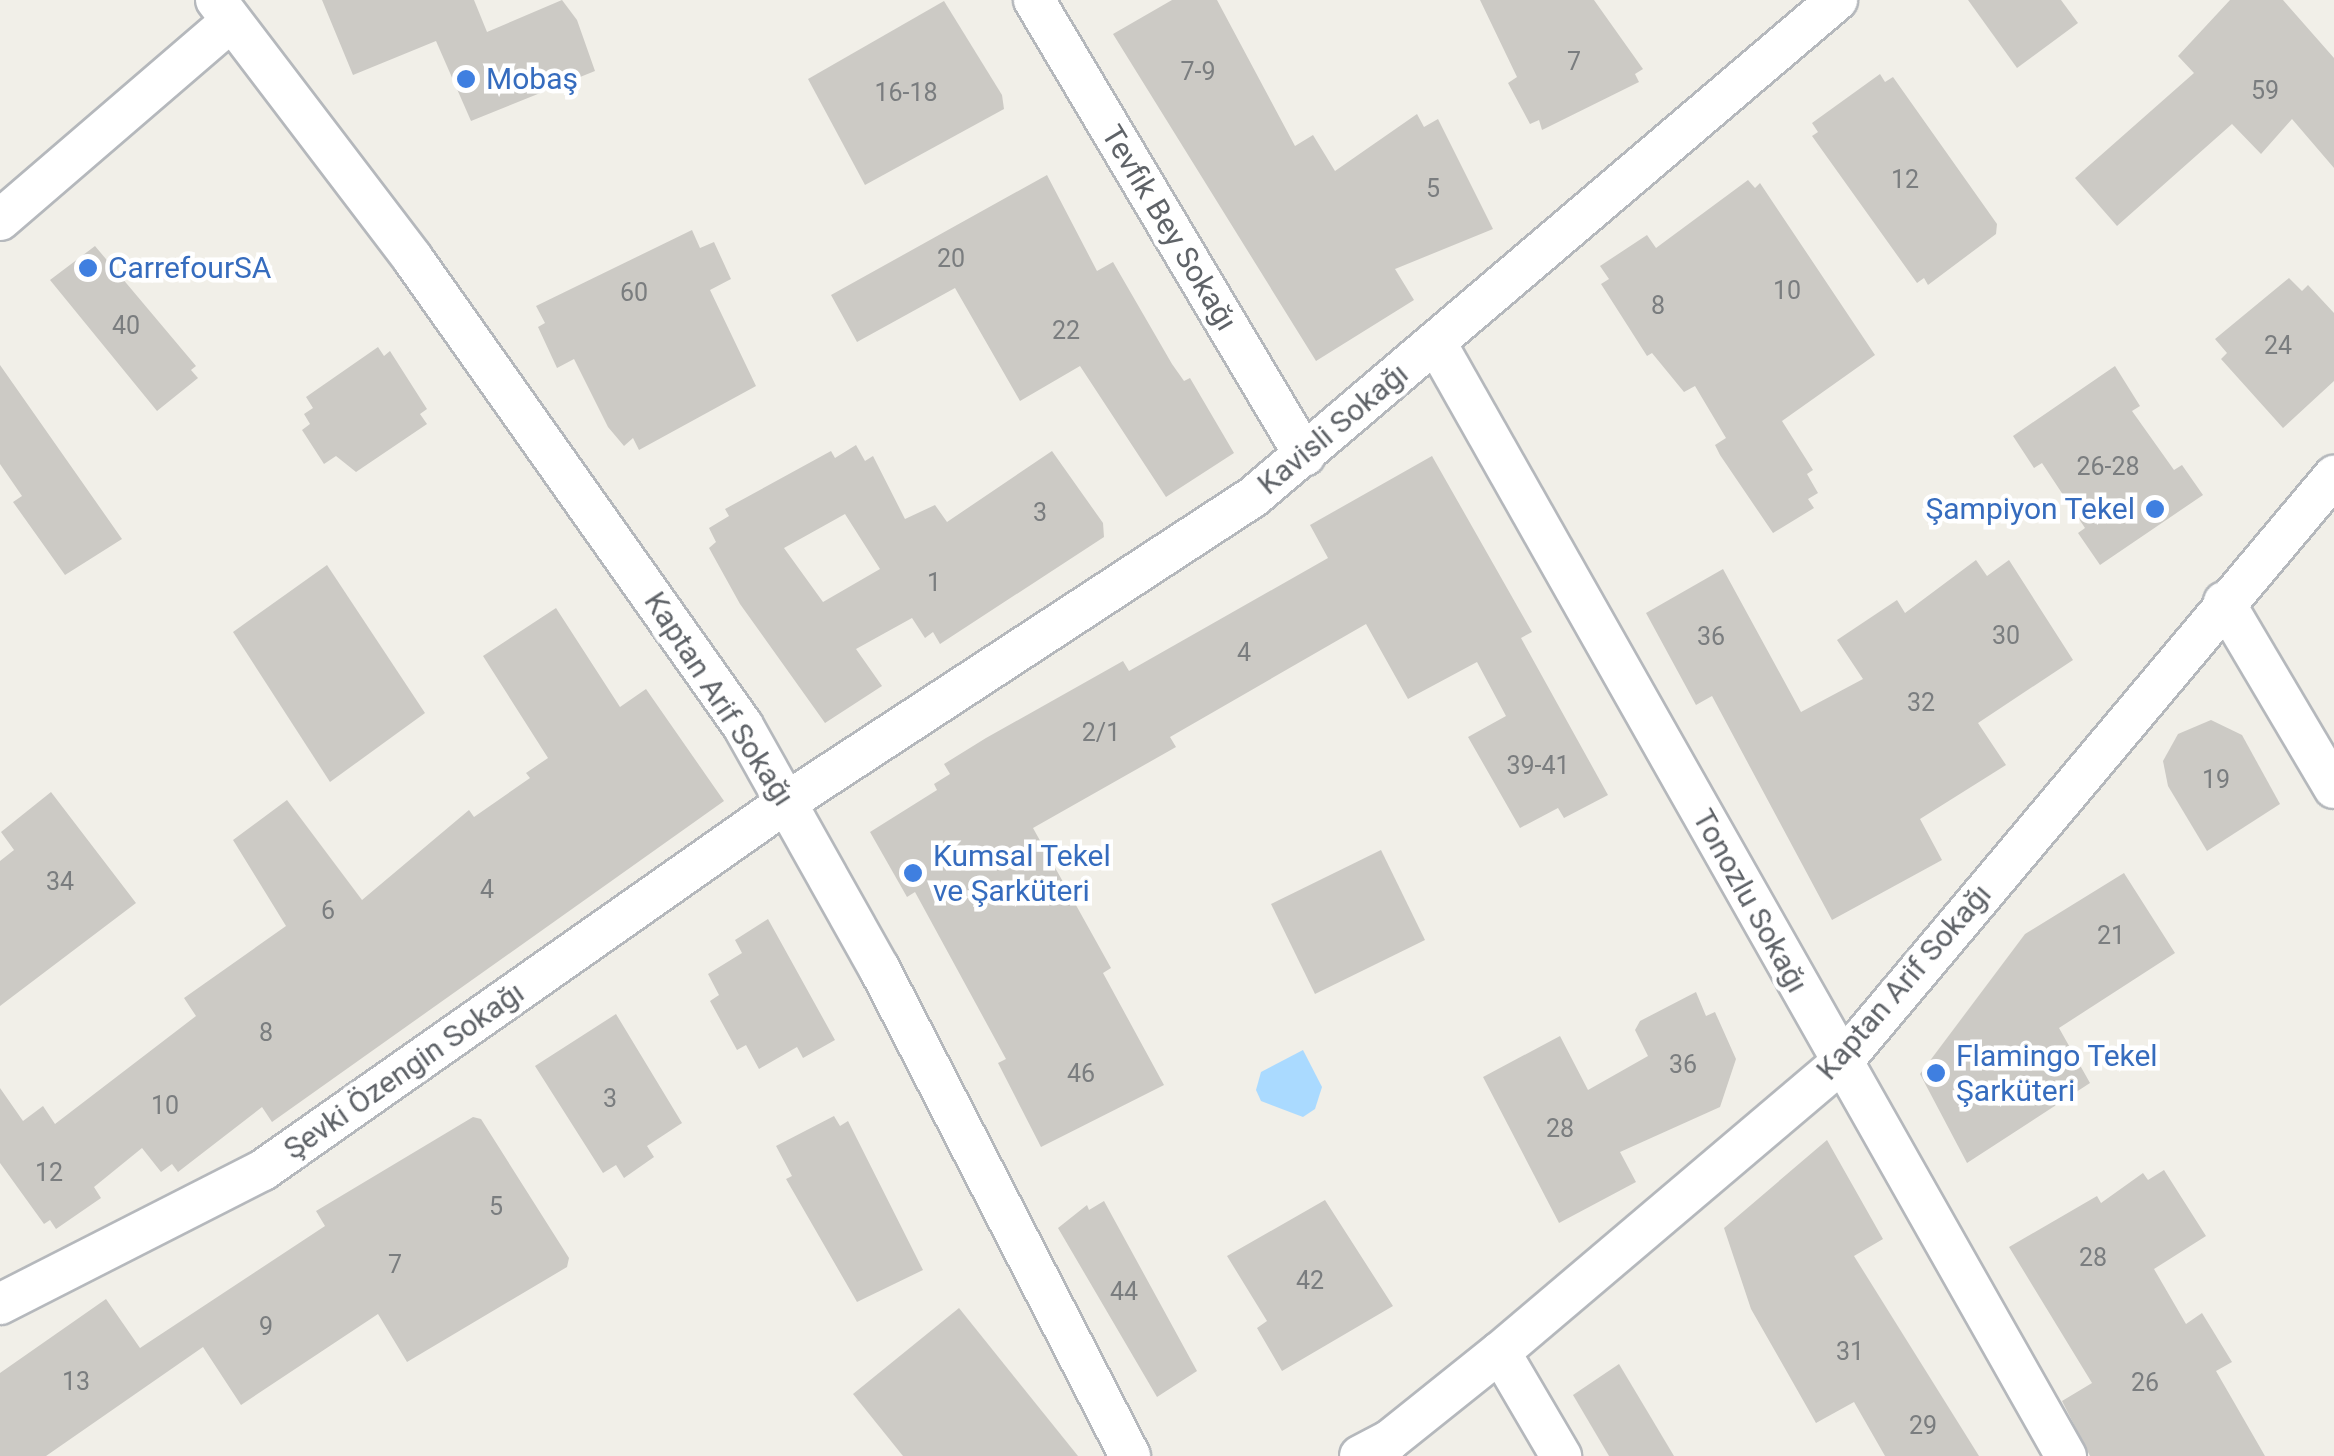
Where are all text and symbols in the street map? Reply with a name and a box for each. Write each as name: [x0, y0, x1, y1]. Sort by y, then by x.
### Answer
house number: 7: [1567, 47, 1581, 77]
house number: 7-9: [1180, 57, 1216, 87]
place label: Mobaş: [486, 61, 578, 97]
marker: Mobaş: [455, 68, 477, 90]
house number: 59: [2251, 76, 2279, 106]
house number: 16-18: [874, 78, 938, 108]
street label: Tevfik Bey Sokağı: [1094, 119, 1244, 337]
house number: 12: [1891, 165, 1919, 195]
house number: 5: [1426, 174, 1440, 204]
house number: 20: [937, 244, 965, 274]
place label: CarrefourSA: [108, 250, 271, 286]
marker: CarrefourSA: [77, 257, 99, 279]
house number: 10: [1773, 276, 1801, 306]
house number: 60: [620, 278, 648, 308]
house number: 8: [1651, 291, 1665, 321]
house number: 40: [112, 311, 140, 341]
house number: 22: [1052, 316, 1080, 346]
house number: 24: [2264, 331, 2292, 361]
street label: Kavisli Sokağı: [1251, 356, 1415, 502]
house number: 26-28: [2076, 452, 2140, 482]
place label: Şampiyon Tekel: [1925, 491, 2135, 527]
house number: 3: [1033, 498, 1047, 528]
marker: Şampiyon Tekel: [2144, 498, 2166, 520]
house number: 1: [927, 568, 941, 598]
street label: Kaptan Arif Sokağı: [636, 585, 802, 813]
house number: 30: [1992, 621, 2020, 651]
house number: 36: [1697, 622, 1725, 652]
house number: 4: [1237, 638, 1251, 668]
house number: 32: [1907, 688, 1935, 718]
house number: 2/1: [1082, 718, 1120, 748]
house number: 39-41: [1506, 751, 1570, 781]
house number: 19: [2202, 765, 2230, 795]
street label: Tonozlu Sokağı: [1685, 803, 1815, 999]
place label: Kumsal Tekel ve Şarküteri: [933, 838, 1111, 908]
marker: Kumsal Tekel ve Şarküteri: [902, 862, 924, 884]
house number: 34: [46, 867, 74, 897]
house number: 4: [480, 875, 494, 905]
street label: Kaptan Arif Sokağı: [1809, 877, 1999, 1087]
house number: 6: [321, 896, 335, 926]
house number: 21: [2097, 921, 2125, 951]
street label: Şevki Özengin Sokağı: [277, 975, 531, 1167]
house number: 8: [259, 1018, 273, 1048]
place label: Flamingo Tekel Şarküteri: [1956, 1038, 2158, 1108]
house number: 36: [1669, 1050, 1697, 1080]
house number: 46: [1067, 1059, 1095, 1089]
marker: Flamingo Tekel Şarküteri: [1925, 1062, 1947, 1084]
house number: 3: [603, 1084, 617, 1114]
house number: 10: [151, 1091, 179, 1121]
house number: 28: [1546, 1114, 1574, 1144]
house number: 12: [35, 1158, 63, 1188]
house number: 5: [489, 1192, 503, 1222]
house number: 28: [2079, 1243, 2107, 1273]
house number: 7: [388, 1250, 402, 1280]
house number: 42: [1296, 1266, 1324, 1296]
house number: 44: [1110, 1277, 1138, 1307]
house number: 9: [259, 1312, 273, 1342]
house number: 31: [1836, 1337, 1864, 1367]
house number: 13: [62, 1367, 90, 1397]
house number: 26: [2131, 1368, 2159, 1398]
house number: 29: [1909, 1411, 1937, 1441]

